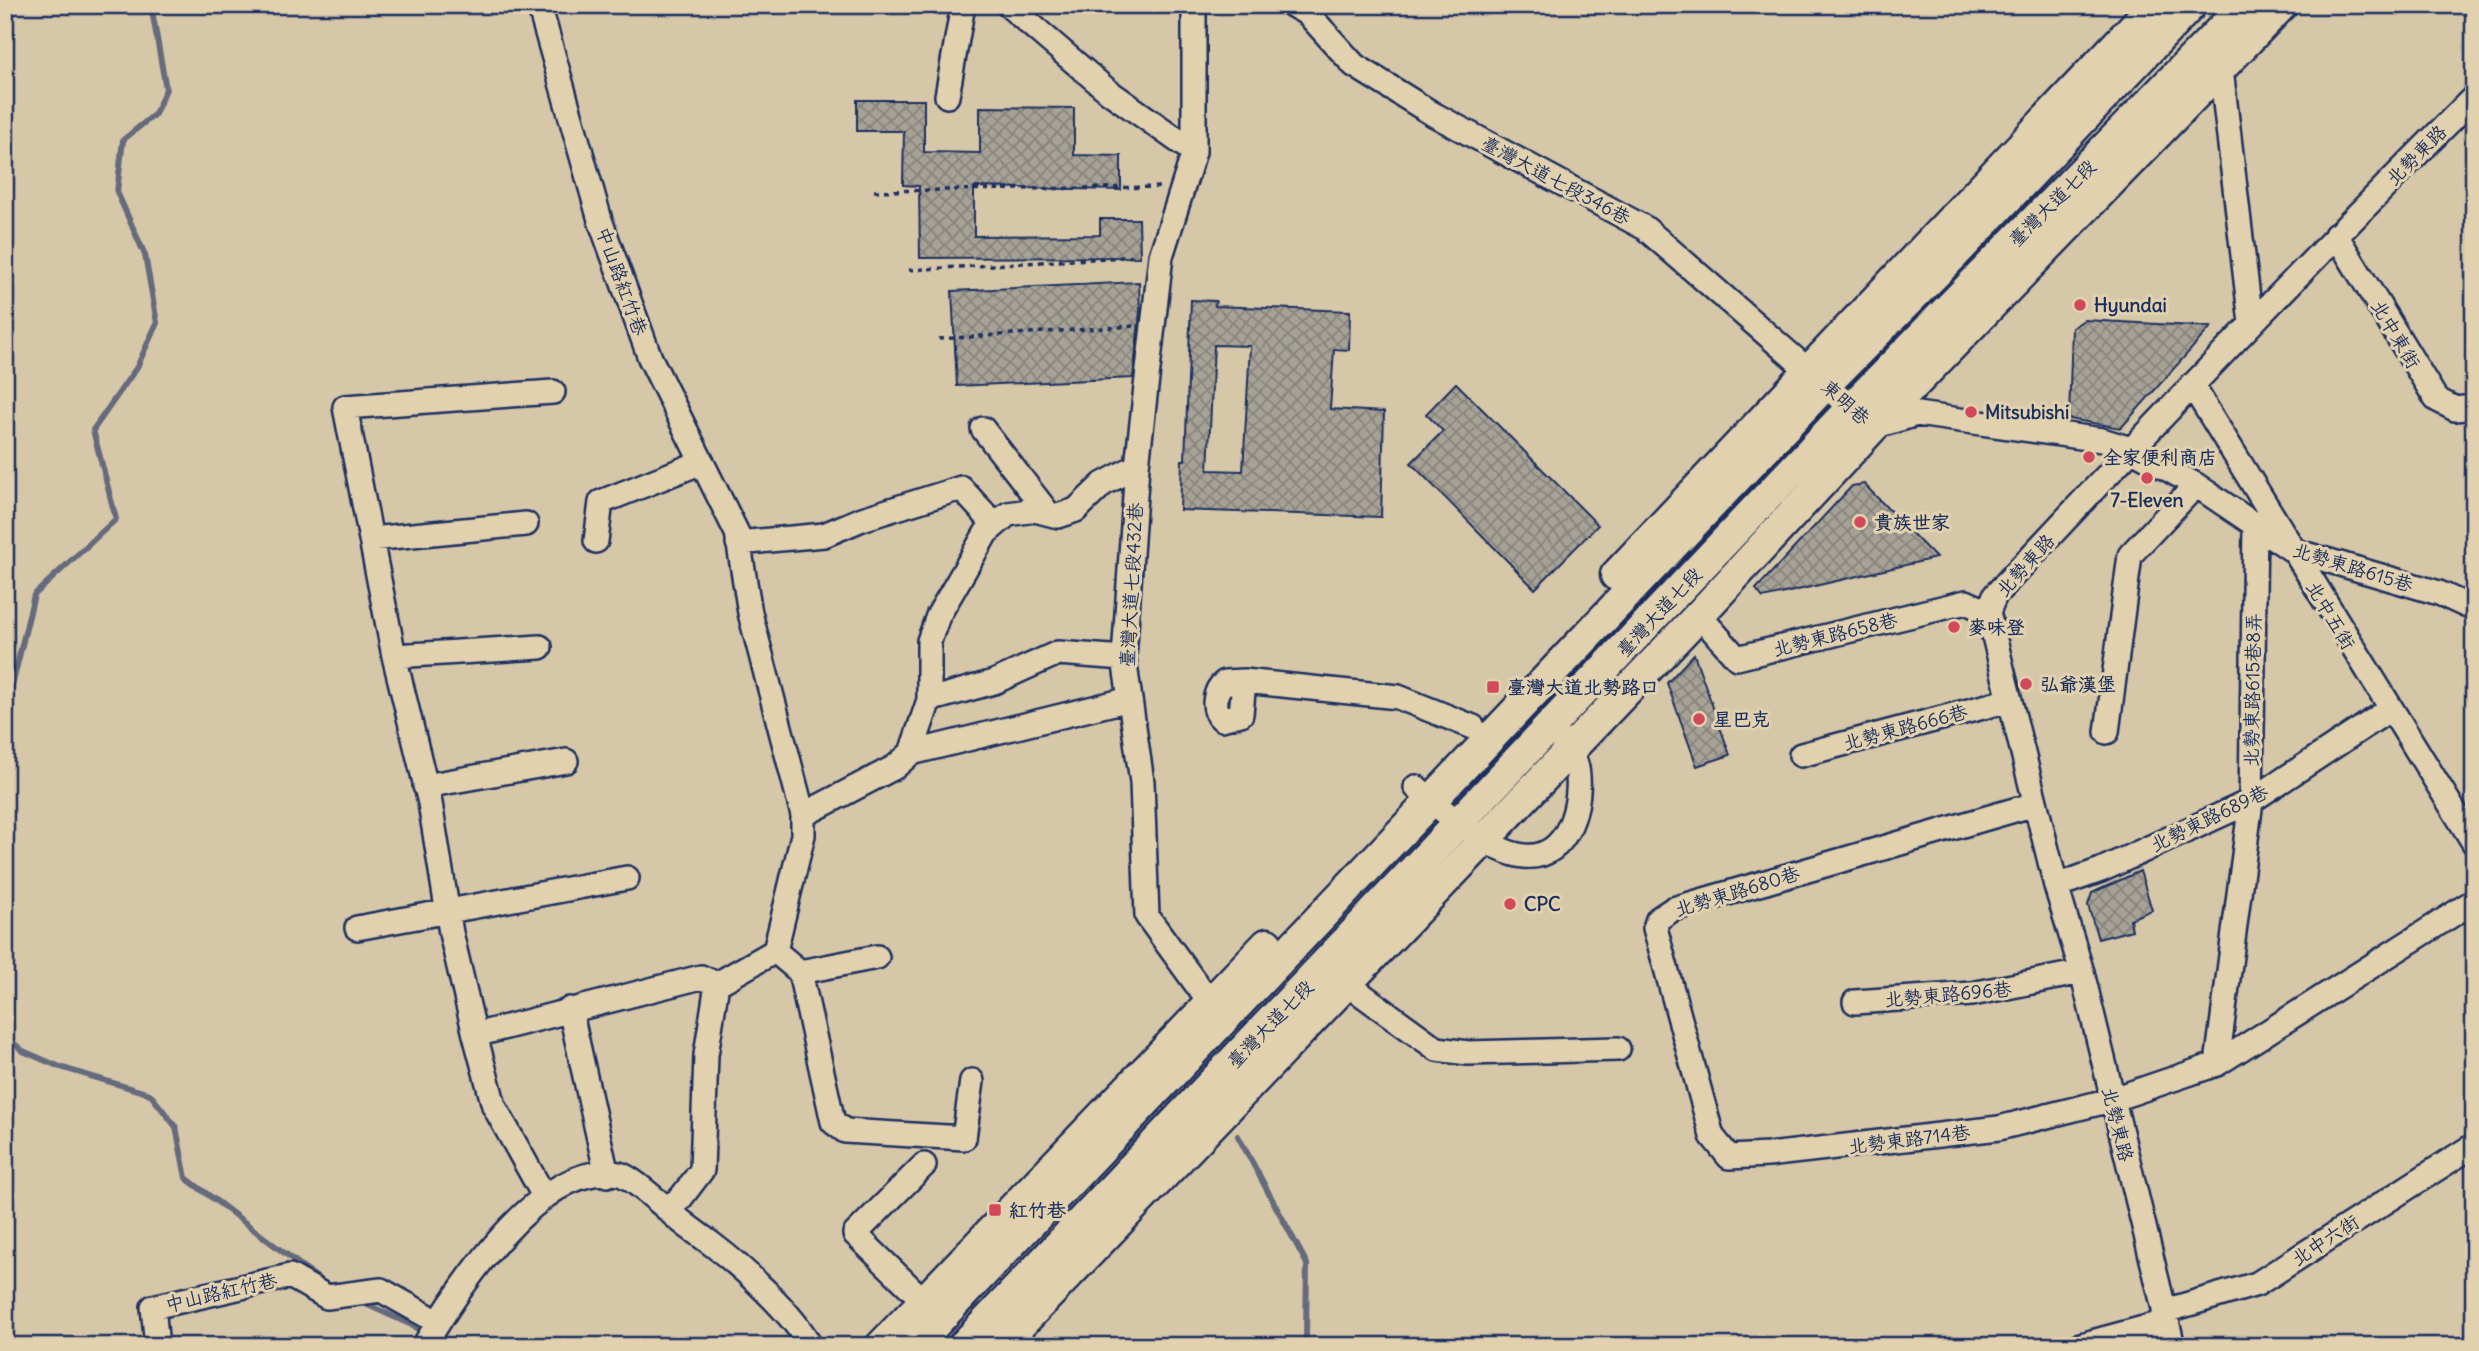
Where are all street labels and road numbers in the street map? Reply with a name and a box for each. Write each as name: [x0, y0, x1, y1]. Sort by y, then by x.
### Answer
street label: 北勢東路: [2381, 120, 2451, 190]
street label: 臺灣大道七段346巷: [1477, 130, 1635, 230]
street label: 臺灣大道七段: [2003, 154, 2101, 252]
street label: 中山路紅竹巷: [591, 223, 653, 339]
street label: 北中東街: [2366, 295, 2426, 373]
street label: 東明巷: [1817, 374, 1875, 430]
street label: 臺灣大道七段432巷: [1115, 502, 1147, 668]
street label: 北勢東路: [1991, 529, 2059, 601]
street label: 北勢東路615巷: [2290, 537, 2416, 597]
street label: 臺灣大道七段: [1611, 562, 1707, 662]
street label: 北中五街: [2301, 576, 2361, 654]
street label: 北勢東路658巷: [1770, 607, 1900, 661]
street label: 北勢東路615巷8弄: [2239, 613, 2265, 767]
street label: 北勢東路666巷: [1840, 699, 1970, 755]
street label: 北勢東路689巷: [2146, 779, 2272, 857]
street label: 北勢東路680巷: [1672, 861, 1802, 921]
street label: 臺灣大道七段: [1222, 975, 1318, 1073]
street label: 北勢東路696巷: [1883, 976, 2013, 1012]
street label: 北勢東路: [2097, 1084, 2139, 1164]
street label: 北勢東路714巷: [1847, 1120, 1971, 1158]
street label: 北中六街: [2287, 1209, 2363, 1271]
street label: 中山路紅竹巷: [163, 1267, 279, 1317]

